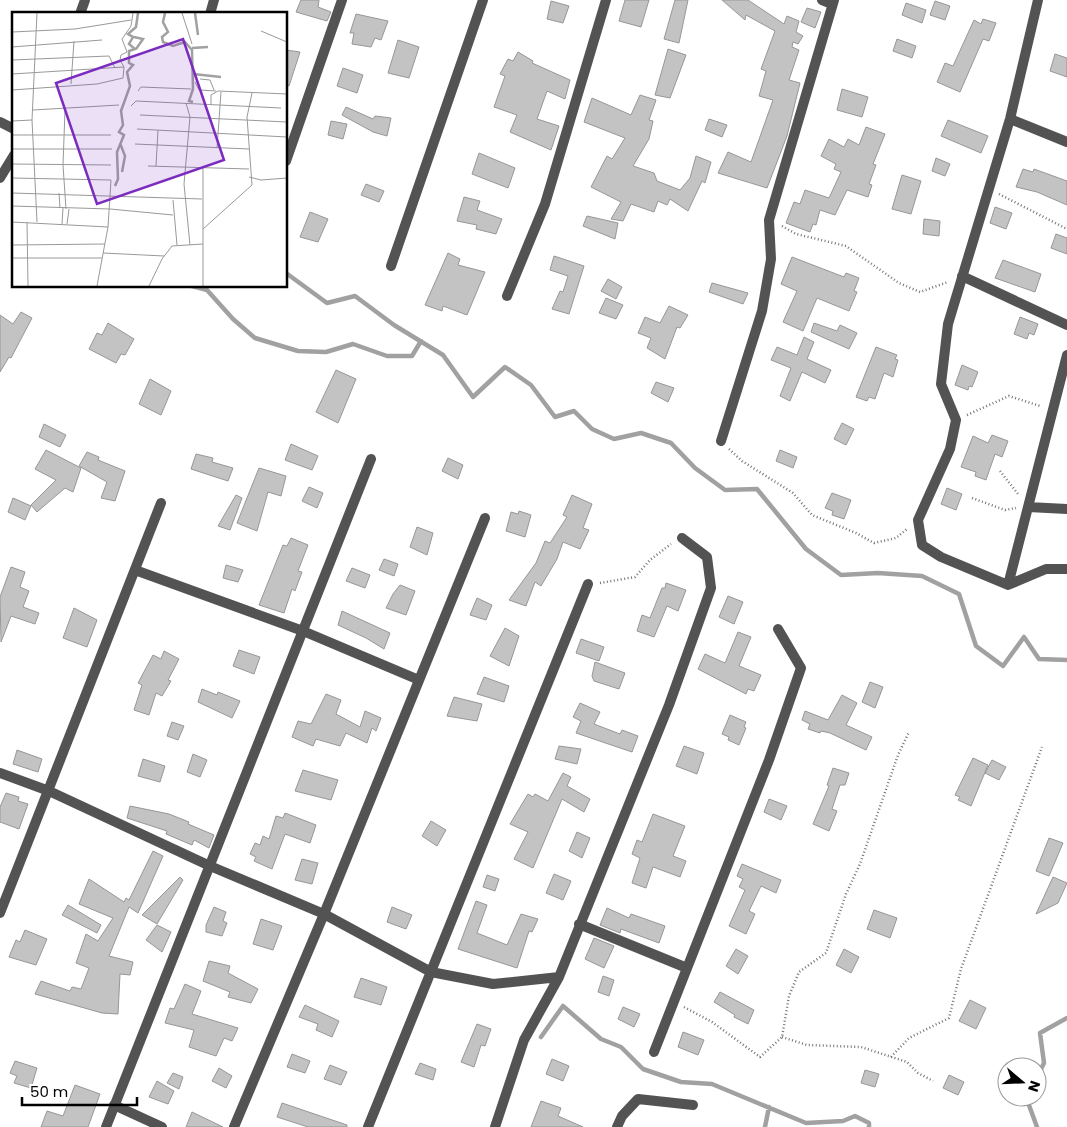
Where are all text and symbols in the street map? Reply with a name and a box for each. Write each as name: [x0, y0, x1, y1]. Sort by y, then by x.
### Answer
inset map: [12, 12, 288, 288]
north arrow: [997, 1057, 1047, 1107]
scale bar: [22, 1074, 138, 1106]
text: N: [1023, 1078, 1045, 1094]
text: 50 m: [30, 1081, 68, 1102]

